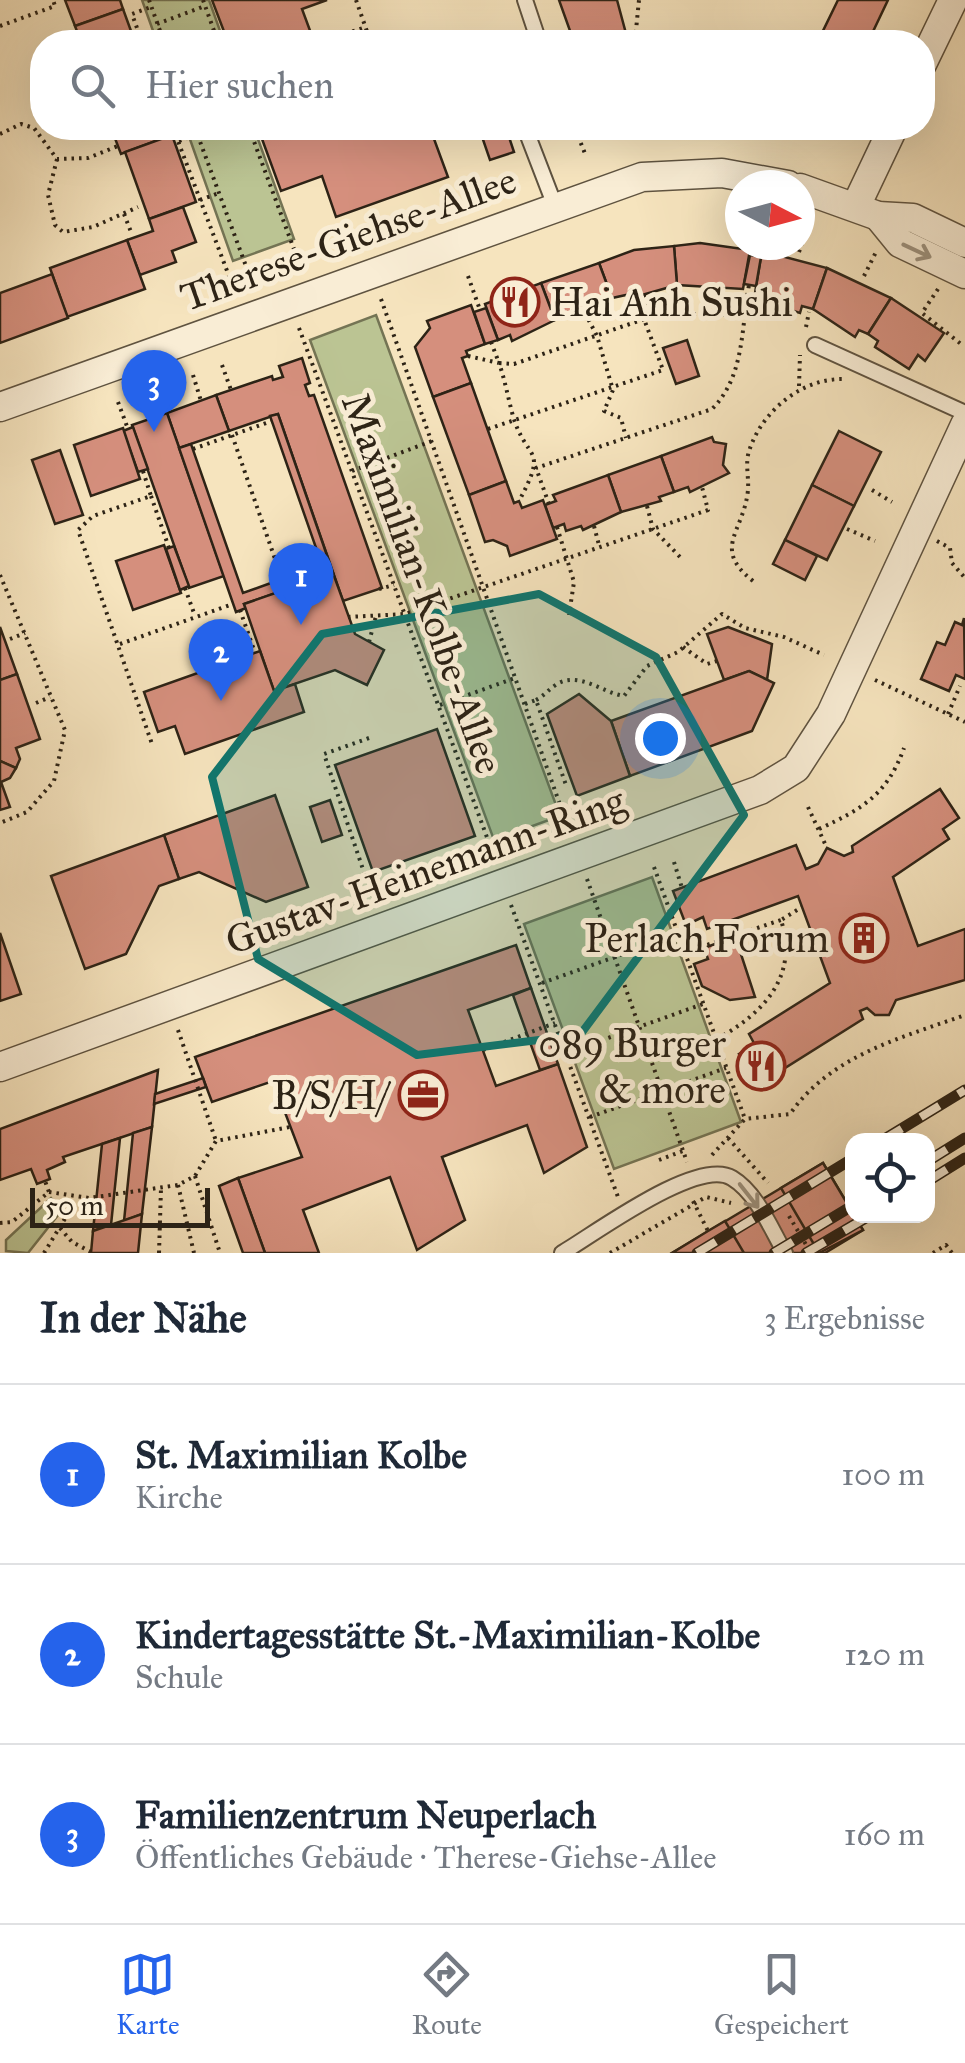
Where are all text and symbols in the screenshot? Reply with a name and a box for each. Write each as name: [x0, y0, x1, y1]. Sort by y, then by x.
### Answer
search box: [30, 30, 935, 140]
icon: search: [65, 58, 120, 113]
text: Hier suchen: [145, 62, 334, 108]
street label: Therese-Giehse-Allee: [174, 155, 523, 322]
north arrow: [725, 170, 815, 260]
one-way arrow: [901, 243, 931, 262]
restaurant icon: Hai Anh Sushi: [489, 276, 541, 328]
place label: Hai Anh Sushi: [550, 278, 793, 327]
pin: 3: [122, 350, 186, 432]
street label: Maximilian-Kolbe-Allee: [331, 386, 514, 780]
pin: 1: [268, 542, 334, 625]
pin: 2: [188, 618, 254, 701]
your location: [635, 713, 686, 764]
street label: Gustav-Heinemann-Ring: [219, 775, 632, 966]
building icon: Perlach Forum: [838, 912, 890, 964]
place label: Perlach Forum: [585, 914, 829, 963]
place label: 089 Burger & more: [538, 1019, 726, 1114]
restaurant icon: 089 Burger & more: [735, 1040, 787, 1092]
office icon: B/S/H/: [397, 1069, 449, 1121]
place label: B/S/H/: [272, 1071, 391, 1120]
map controls: [845, 1133, 935, 1223]
button: locate: [845, 1133, 935, 1223]
scale bar: [30, 1183, 210, 1228]
one-way arrow: [738, 1183, 760, 1209]
text: 50 m: [45, 1188, 104, 1223]
text: In der Nähe: [40, 1292, 247, 1344]
text: 3 Ergebnisse: [764, 1299, 925, 1338]
text: St. Maximilian Kolbe: [135, 1432, 467, 1478]
text: 1: [66, 1455, 79, 1494]
text: 100 m: [841, 1455, 925, 1494]
text: Kirche: [135, 1478, 223, 1517]
text: Kindertagesstätte St.-Maximilian-Kolbe: [135, 1612, 760, 1658]
text: 2: [65, 1635, 80, 1674]
text: 120 m: [844, 1635, 925, 1674]
text: Schule: [135, 1658, 223, 1697]
text: Familienzentrum Neuperlach: [135, 1792, 596, 1838]
text: 3: [66, 1815, 79, 1854]
text: 160 m: [844, 1815, 925, 1854]
text: Öffentliches Gebäude · Therese-Giehse-Allee: [135, 1838, 717, 1877]
tab: Karte: [116, 1947, 180, 2042]
tab: Route: [412, 1947, 482, 2042]
tab: Gespeichert: [714, 1947, 849, 2042]

